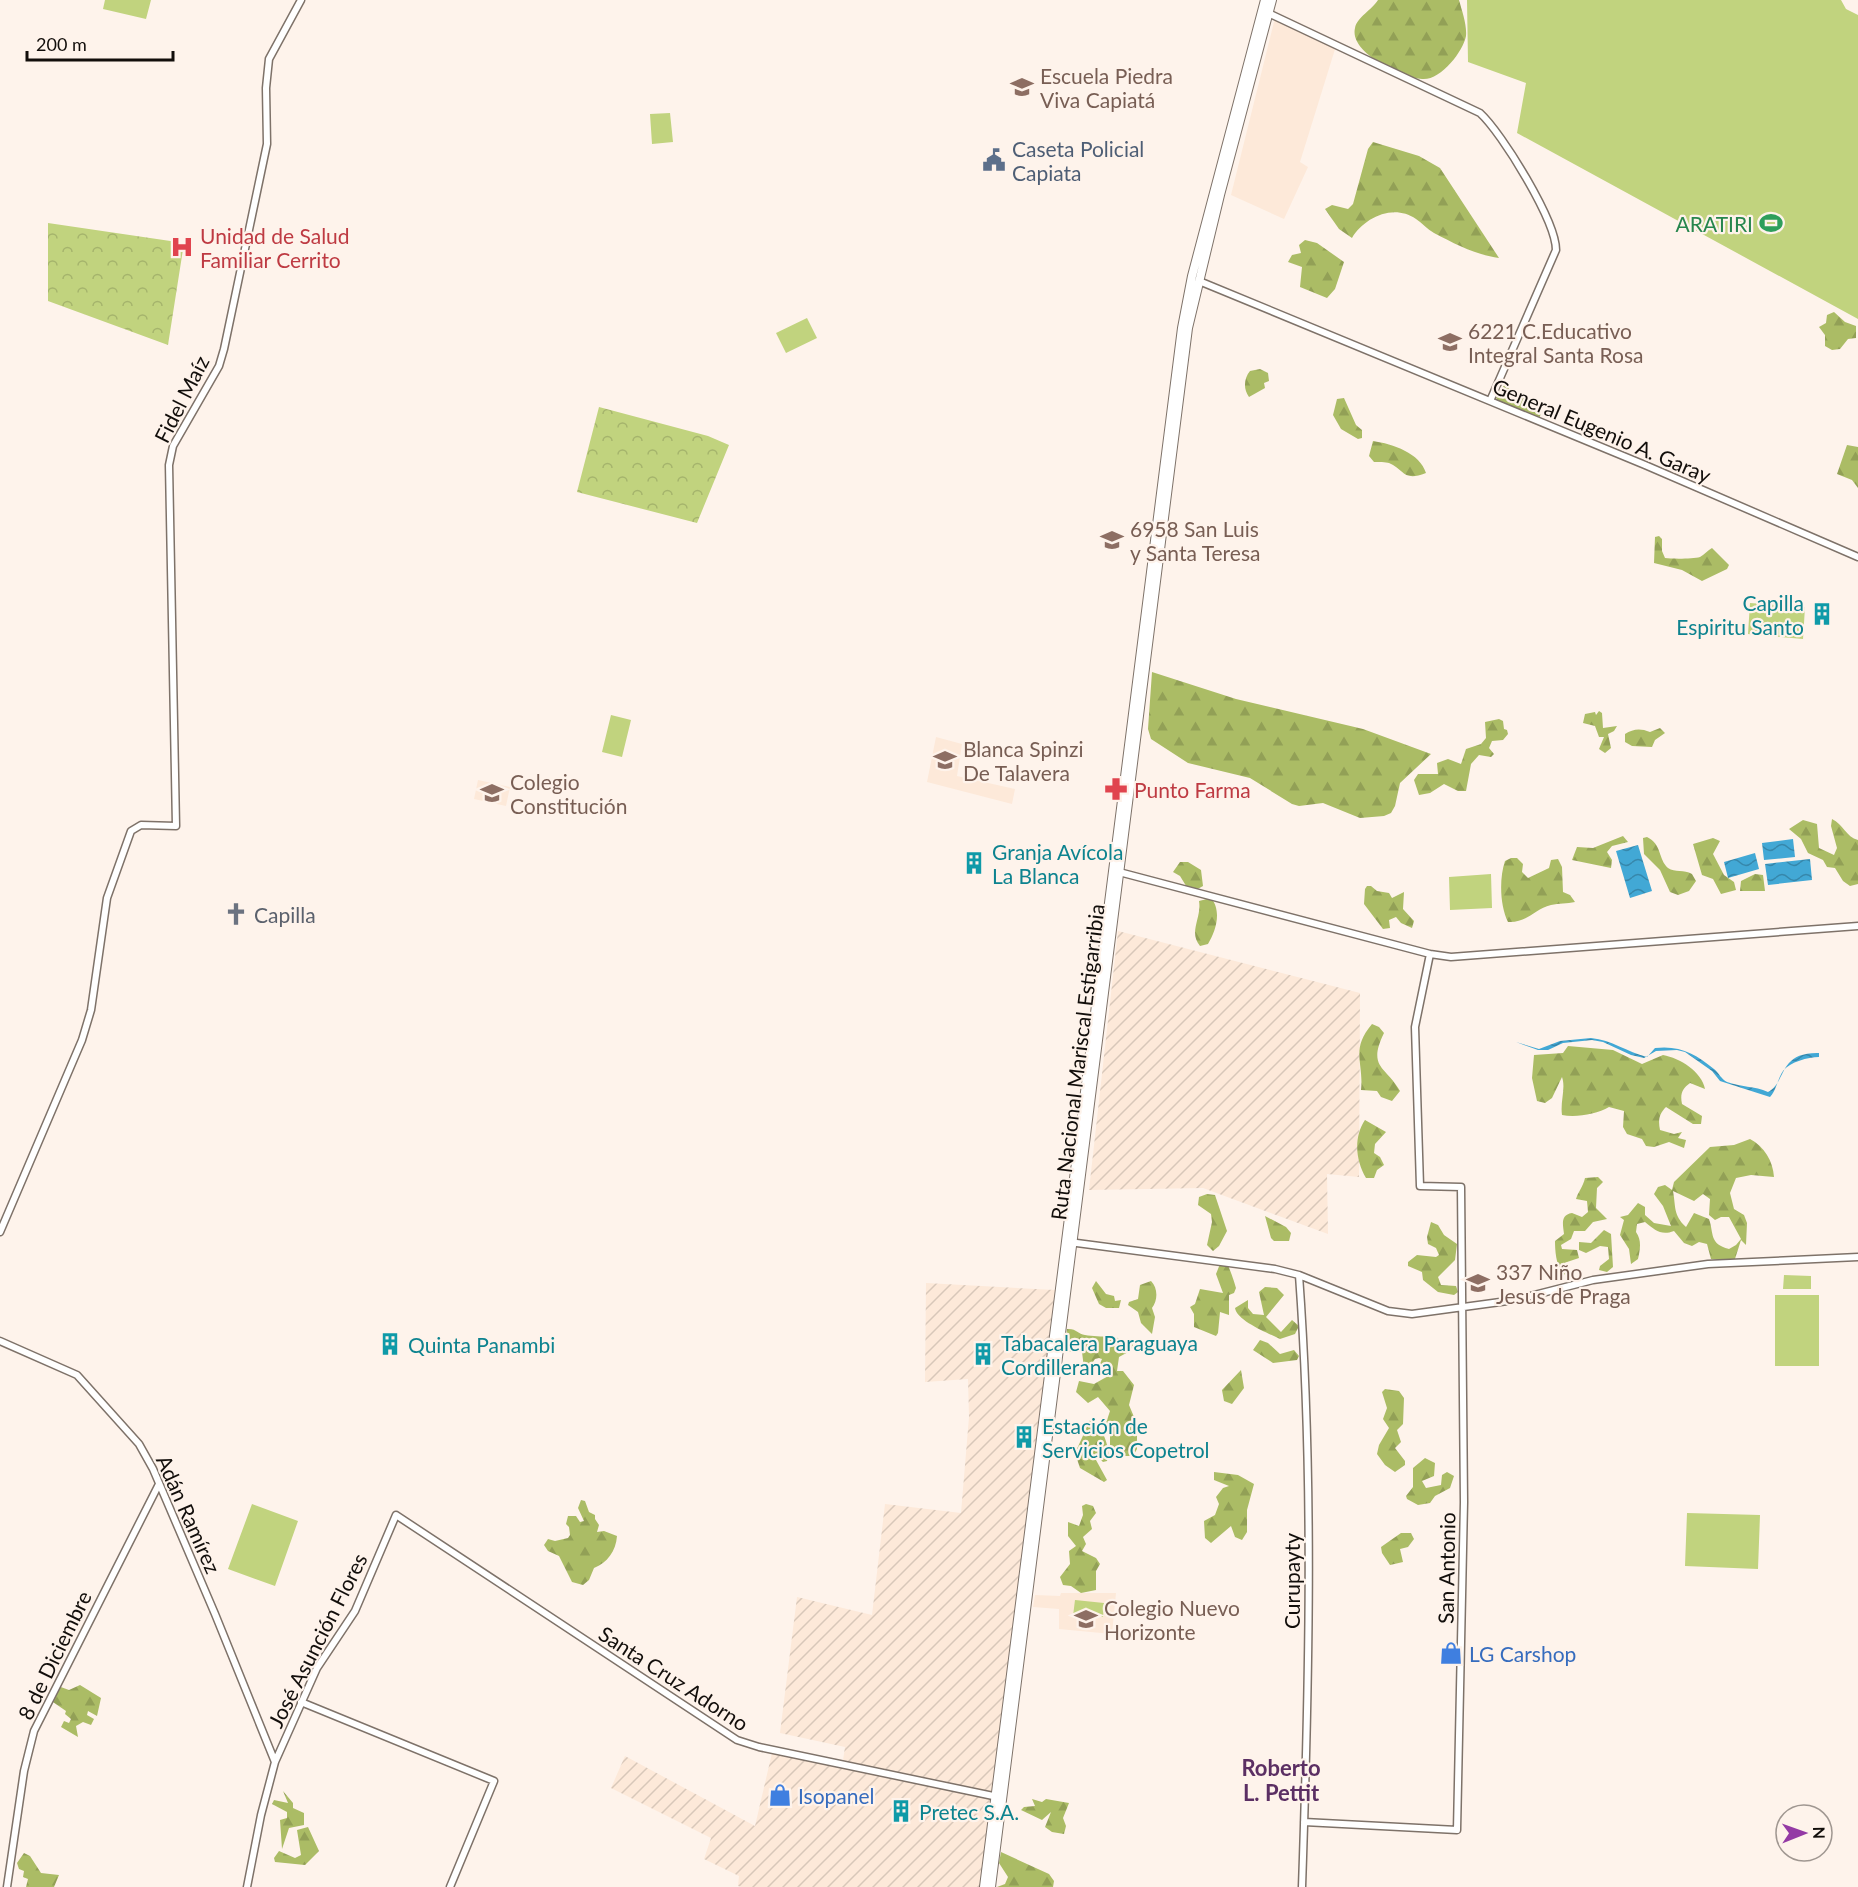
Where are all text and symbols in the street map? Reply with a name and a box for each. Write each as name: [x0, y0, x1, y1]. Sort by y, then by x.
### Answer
scale bar: [27, 24, 172, 62]
text: 200 m: [36, 33, 87, 55]
place label: Escuela Piedra Viva Capiatá: [1040, 63, 1173, 112]
school or university icon: Escuela Piedra Viva Capiatá: [1009, 74, 1035, 100]
place label: Caseta Policial Capiata: [1012, 136, 1144, 185]
public building icon: Caseta Policial Capiata: [981, 147, 1007, 173]
sports icon: ARATIRI: [1758, 210, 1784, 236]
place label: ARATIRI: [1676, 211, 1753, 236]
place label: Unidad de Salud Familiar Cerrito: [200, 223, 350, 272]
hospital icon: Unidad de Salud Familiar Cerrito: [169, 234, 195, 260]
place label: 6221 C.Educativo Integral Santa Rosa: [1468, 318, 1644, 367]
school or university icon: 6221 C.Educativo Integral Santa Rosa: [1437, 329, 1463, 355]
street label: Fidel Maíz: [148, 351, 214, 447]
street label: General Eugenio A. Garay: [1489, 373, 1715, 487]
place label: 6958 San Luis y Santa Teresa: [1130, 516, 1260, 565]
school or university icon: 6958 San Luis y Santa Teresa: [1099, 527, 1125, 553]
place label: Capilla Espiritu Santo: [1676, 590, 1804, 639]
building icon: Capilla Espiritu Santo: [1809, 601, 1835, 627]
place label: Blanca Spinzi De Talavera: [963, 736, 1084, 785]
school or university icon: Blanca Spinzi De Talavera: [932, 747, 958, 773]
place label: Colegio Constitución: [510, 769, 627, 818]
pharmacy icon: Punto Farma: [1103, 776, 1129, 802]
place label: Punto Farma: [1134, 777, 1251, 802]
school or university icon: Colegio Constitución: [479, 780, 505, 806]
place label: Granja Avícola La Blanca: [992, 839, 1123, 888]
building icon: Granja Avícola La Blanca: [961, 850, 987, 876]
church icon: Capilla: [223, 901, 249, 927]
place label: Capilla: [254, 902, 316, 927]
street label: Ruta Nacional Mariscal Estigarribia: [1045, 902, 1109, 1222]
place label: 337 Niño Jesus de Praga: [1496, 1259, 1631, 1308]
school or university icon: 337 Niño Jesus de Praga: [1465, 1270, 1491, 1296]
place label: Tabacalera Paraguaya Cordillerana: [1001, 1330, 1198, 1379]
building icon: Quinta Panambi: [377, 1331, 403, 1357]
place label: Quinta Panambi: [408, 1332, 555, 1357]
building icon: Tabacalera Paraguaya Cordillerana: [970, 1341, 996, 1367]
place label: Estación de Servicios Copetrol: [1042, 1413, 1210, 1462]
building icon: Estación de Servicios Copetrol: [1011, 1424, 1037, 1450]
street label: Adán Ramírez: [152, 1451, 226, 1577]
street label: San Antonio: [1433, 1512, 1459, 1624]
street label: Curupayty: [1279, 1533, 1304, 1629]
street label: José Asunción Flores: [262, 1549, 372, 1731]
street label: 8 de Diciembre: [12, 1587, 96, 1723]
place label: Colegio Nuevo Horizonte: [1104, 1595, 1240, 1644]
school or university icon: Colegio Nuevo Horizonte: [1073, 1606, 1099, 1632]
street label: Santa Cruz Adorno: [595, 1620, 753, 1736]
shop icon: LG Carshop: [1438, 1640, 1464, 1666]
place label: LG Carshop: [1469, 1641, 1576, 1666]
district label: Roberto L. Pettit: [1241, 1754, 1321, 1806]
shop icon: Isopanel: [767, 1782, 793, 1808]
place label: Isopanel: [798, 1783, 875, 1808]
building icon: Pretec S.A.: [888, 1798, 914, 1824]
place label: Pretec S.A.: [919, 1799, 1019, 1824]
north arrow: [1774, 1803, 1834, 1863]
text: N: [1810, 1826, 1829, 1839]

